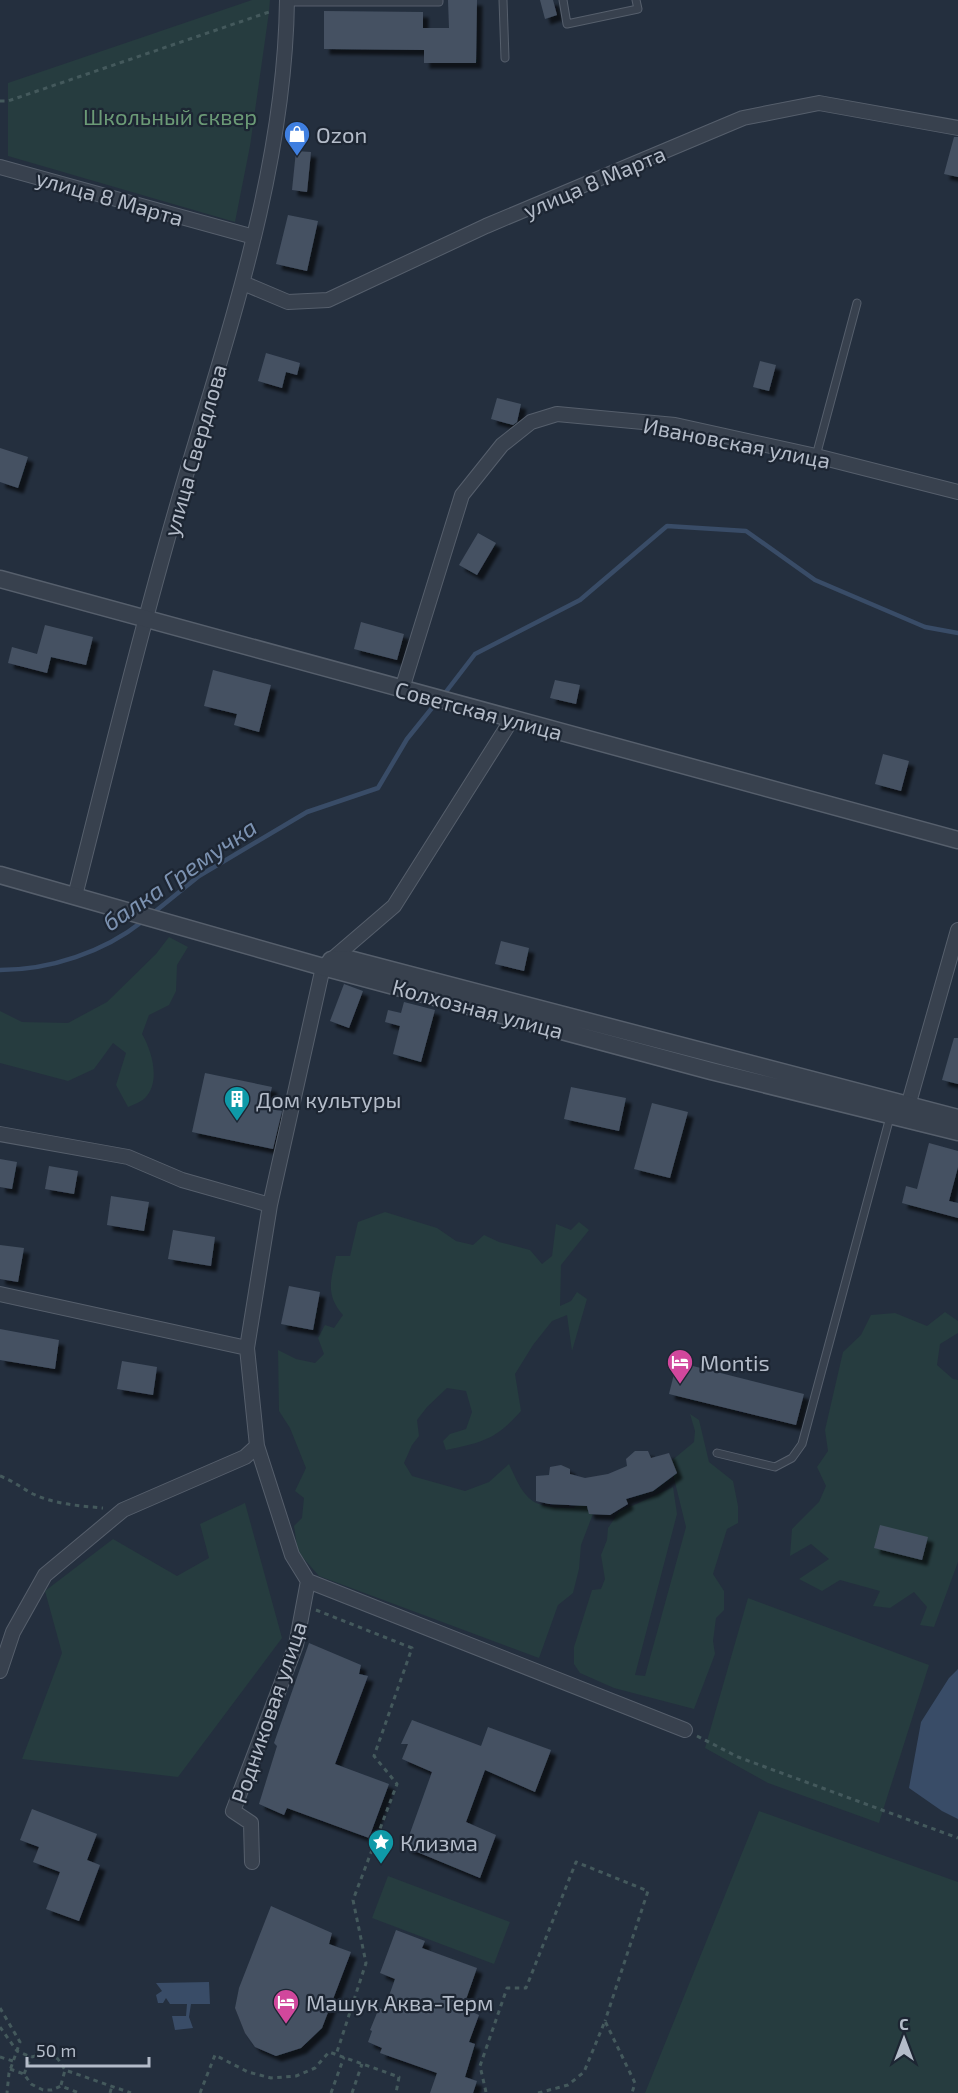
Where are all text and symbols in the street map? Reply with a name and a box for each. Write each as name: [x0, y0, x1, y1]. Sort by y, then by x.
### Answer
park label: Школьный сквер: [83, 103, 257, 129]
shop icon: Ozon: [282, 119, 312, 157]
place label: Ozon: [316, 121, 367, 147]
street label: улица 8 Марта: [519, 139, 669, 224]
street label: улица 8 Марта: [33, 164, 187, 231]
street label: улица Свердлова: [157, 361, 232, 539]
street label: Ивановская улица: [641, 411, 833, 474]
street label: Советская улица: [392, 675, 566, 746]
water label: балка Гремучка: [96, 812, 262, 936]
street label: Колхозная улица: [389, 973, 566, 1044]
building icon: Дом культуры: [222, 1084, 252, 1122]
place label: Дом культуры: [256, 1086, 401, 1113]
hotel icon: Montis: [665, 1347, 695, 1385]
place label: Montis: [700, 1349, 770, 1375]
street label: Родниковая улица: [225, 1618, 312, 1807]
place icon: Клизма: [366, 1827, 396, 1865]
place label: Клизма: [400, 1829, 478, 1855]
hotel icon: Машук Аква-Терм: [271, 1987, 301, 2025]
place label: Машук Аква-Терм: [306, 1989, 494, 2016]
north arrow: [874, 2009, 934, 2069]
text: С: [899, 2014, 909, 2033]
scale bar: [27, 2030, 148, 2068]
text: 50 m: [36, 2039, 76, 2061]

